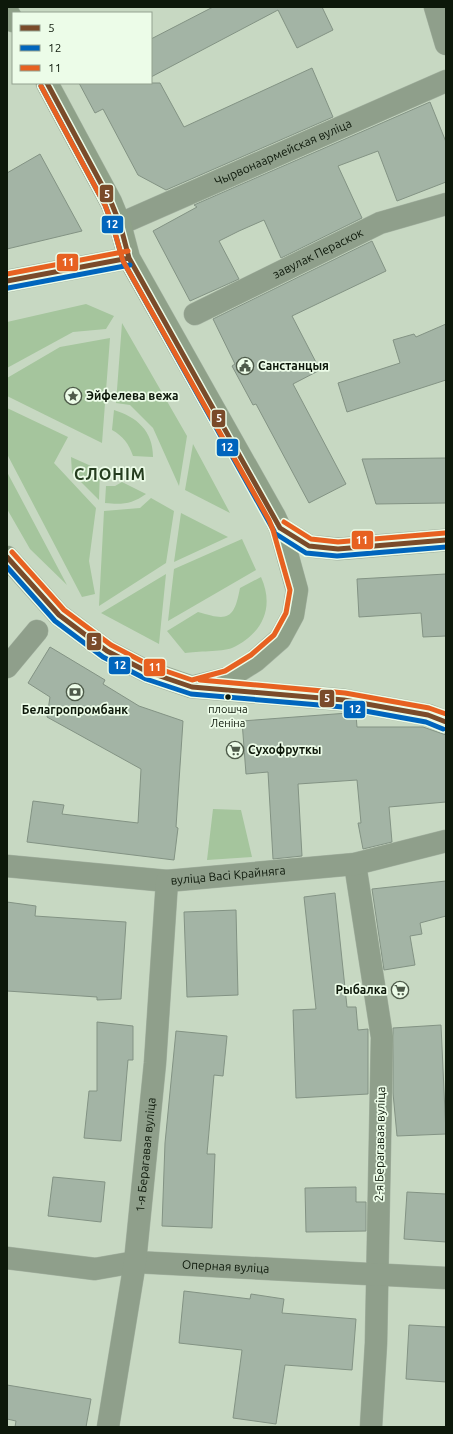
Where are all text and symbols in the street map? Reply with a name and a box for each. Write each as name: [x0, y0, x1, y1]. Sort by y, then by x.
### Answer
legend: [12, 12, 152, 84]
text: 5: [48, 21, 55, 34]
text: 12: [48, 41, 62, 54]
text: 11: [48, 61, 62, 74]
street label: Чырвонаармейская вуліца: [212, 116, 353, 188]
line badge: 5: [99, 184, 114, 203]
text: 5: [104, 188, 110, 200]
line badge: 12: [101, 215, 124, 234]
text: 12: [106, 218, 118, 230]
street label: завулак Пераскок: [270, 225, 365, 281]
line badge: 11: [56, 253, 79, 272]
text: 11: [62, 256, 74, 268]
public building icon: Санстанцыя: [235, 356, 255, 376]
place label: Санстанцыя: [258, 359, 329, 372]
place icon: Эйфелева вежа: [63, 386, 83, 406]
place label: Эйфелева вежа: [86, 389, 179, 402]
line badge: 5: [211, 409, 226, 428]
text: 5: [216, 412, 222, 424]
line badge: 12: [216, 438, 239, 457]
text: 12: [221, 441, 233, 453]
district label: СЛОНІМ: [74, 465, 146, 483]
line badge: 11: [351, 530, 374, 550]
text: 11: [356, 534, 368, 546]
line badge: 5: [86, 632, 102, 651]
text: 5: [91, 635, 97, 647]
line badge: 12: [108, 656, 131, 675]
line badge: 11: [143, 658, 166, 677]
text: 12: [114, 659, 126, 671]
text: 11: [149, 661, 161, 673]
bank icon: Белагропромбанк: [65, 682, 85, 702]
line badge: 5: [319, 689, 335, 708]
marker: плошча Леніна: [223, 692, 233, 702]
text: 5: [324, 692, 330, 704]
line badge: 12: [343, 700, 366, 719]
place label: Белагропромбанк: [22, 703, 128, 716]
place label: плошча Леніна: [208, 703, 248, 729]
text: 12: [349, 703, 361, 715]
supermarket icon: Сухофруткы: [225, 740, 245, 760]
place label: Сухофруткы: [248, 743, 322, 756]
street label: вуліца Васі Крайняга: [170, 863, 286, 887]
supermarket icon: Рыбалка: [390, 980, 410, 1000]
place label: Рыбалка: [335, 983, 387, 996]
street label: 2-я Берагавая вуліца: [372, 1086, 387, 1202]
street label: 1-я Берагавая вуліца: [133, 1097, 158, 1213]
street label: Оперная вуліца: [182, 1257, 270, 1275]

